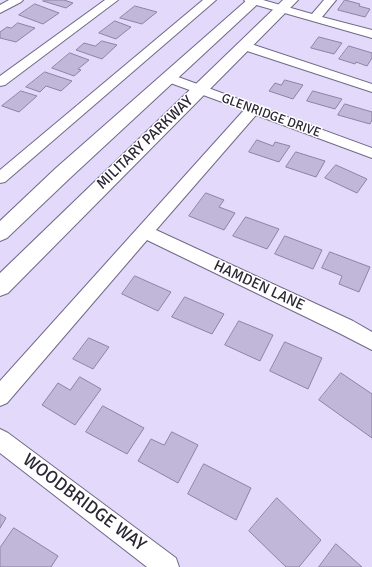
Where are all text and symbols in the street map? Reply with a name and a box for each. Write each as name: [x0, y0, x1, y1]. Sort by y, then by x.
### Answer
street label: GLENRIDGE DRIVE: [219, 91, 323, 141]
street label: MILITARY PARKWAY: [93, 93, 197, 193]
street label: HAMDEN LANE: [210, 257, 308, 315]
street label: WOODBRIDGE WAY: [18, 450, 150, 556]

